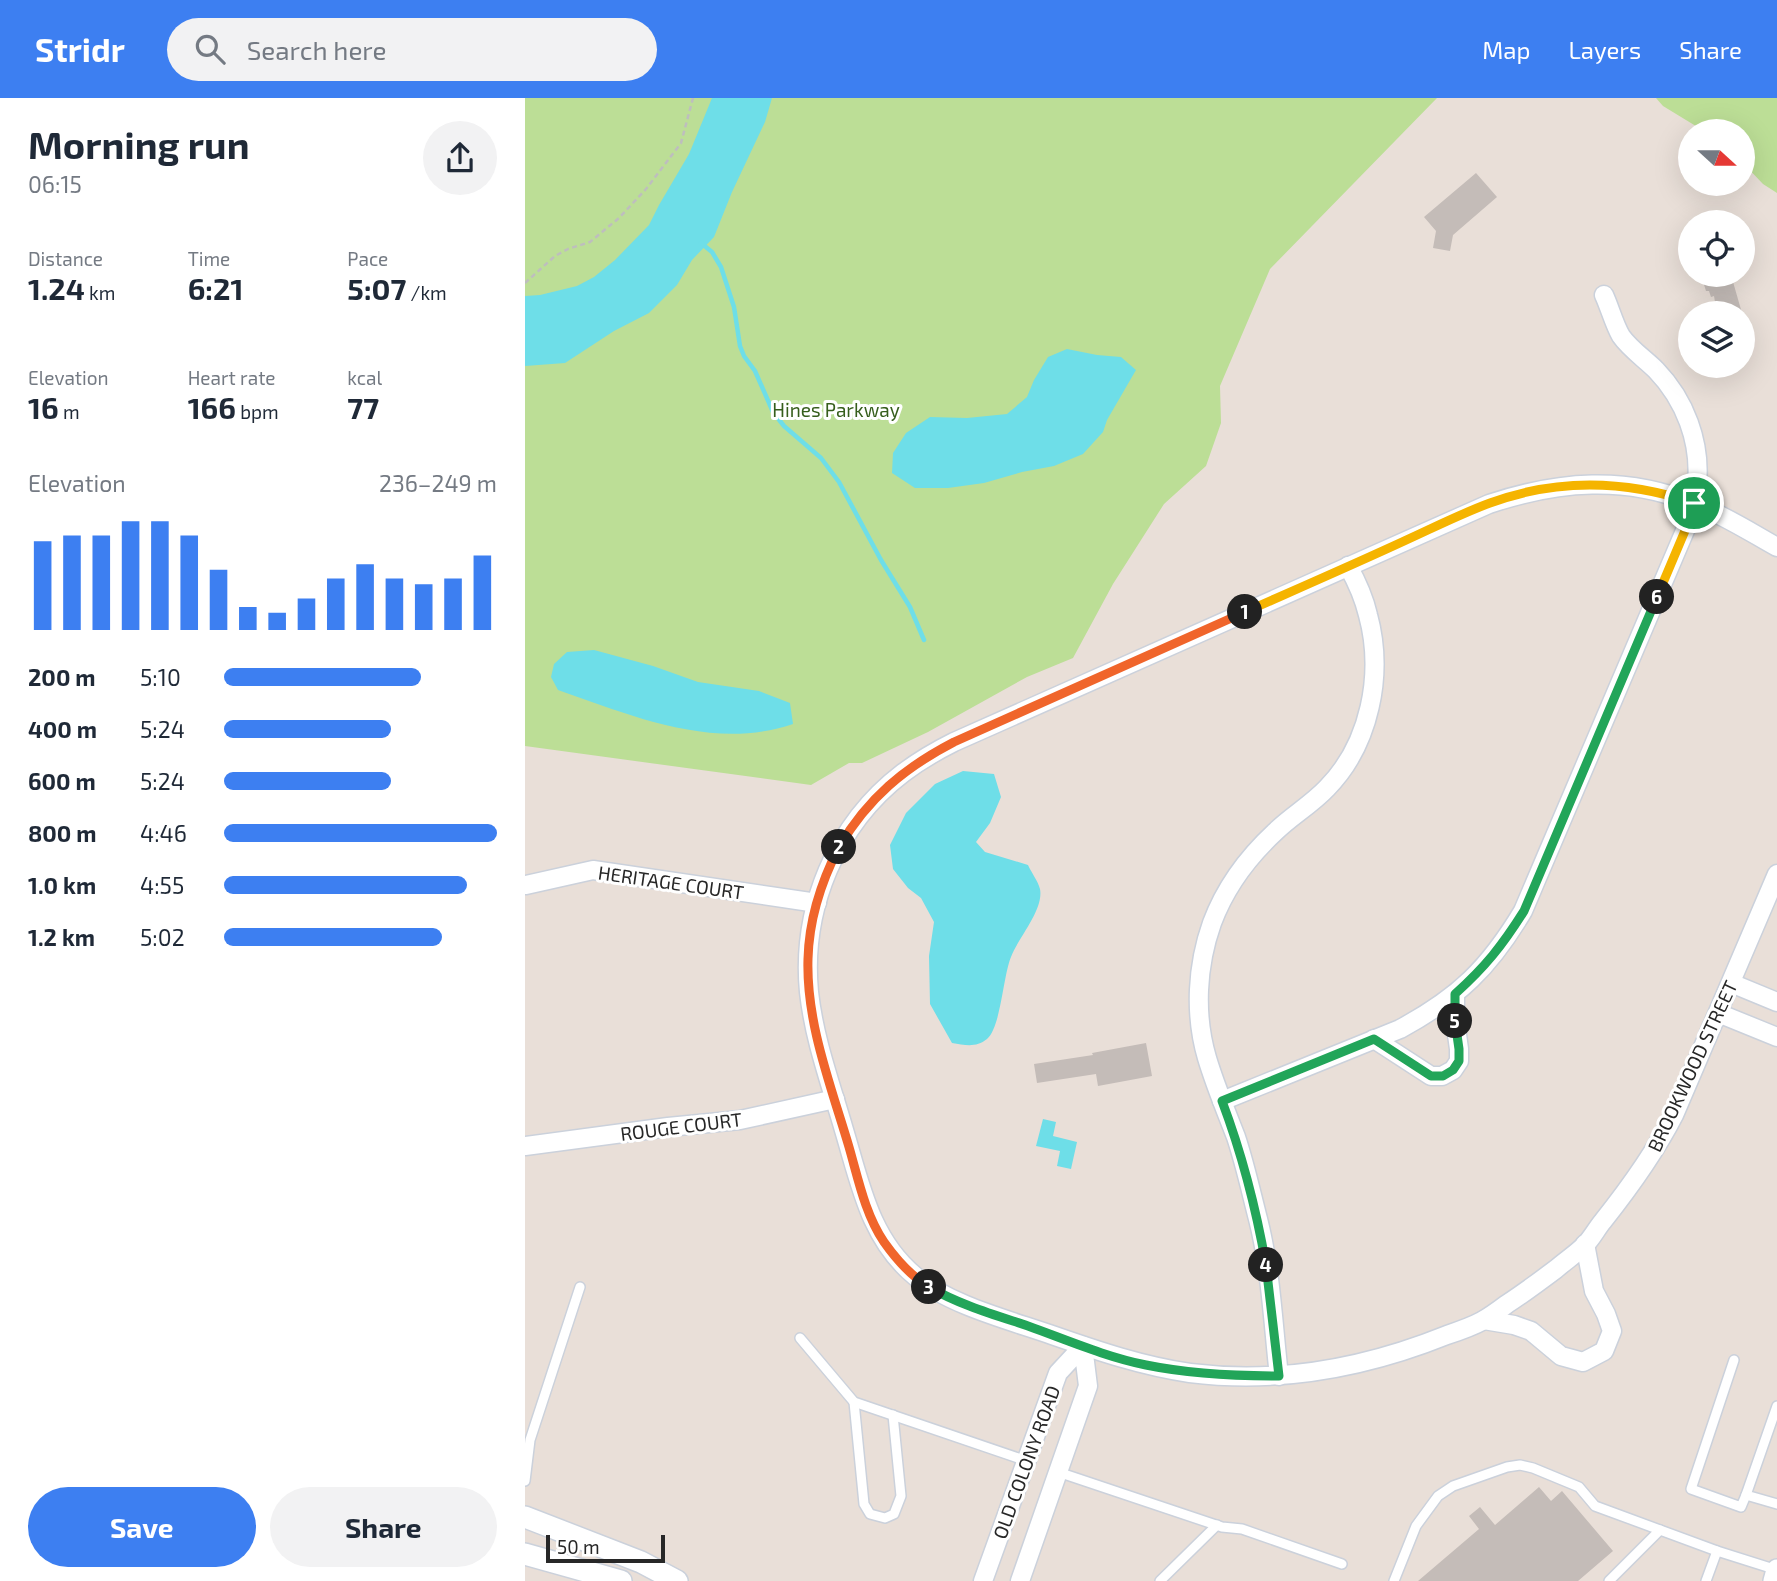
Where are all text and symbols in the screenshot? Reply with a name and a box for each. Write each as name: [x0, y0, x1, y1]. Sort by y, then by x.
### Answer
search box: [167, 18, 657, 81]
text: Stridr: [35, 29, 125, 69]
icon: search: [191, 30, 229, 68]
text: Search here: [247, 34, 386, 65]
text: Map: [1482, 35, 1530, 64]
text: Layers: [1568, 35, 1641, 64]
text: Share: [1679, 35, 1742, 64]
north arrow: [1678, 119, 1755, 196]
map controls: [1678, 119, 1755, 378]
text: Morning run: [28, 121, 249, 167]
button: share: [423, 121, 497, 195]
text: 06:15: [28, 170, 82, 198]
button: locate: [1678, 210, 1755, 287]
text: Distance: [28, 247, 103, 270]
text: Time: [188, 247, 230, 270]
text: Pace: [347, 247, 388, 270]
text: 1.24: [28, 270, 85, 306]
text: 6:21: [188, 270, 243, 306]
text: 5:07: [347, 270, 406, 306]
text: km: [85, 281, 115, 304]
text: /km: [406, 281, 447, 304]
button: layers: [1678, 301, 1755, 378]
text: Elevation: [28, 366, 109, 389]
text: Heart rate: [188, 366, 276, 389]
text: kcal: [347, 366, 382, 389]
text: 16: [28, 389, 59, 425]
text: 166: [188, 389, 236, 425]
text: 77: [347, 389, 379, 425]
park label: Hines Parkway: [772, 398, 900, 421]
text: m: [59, 400, 80, 423]
text: bpm: [236, 400, 279, 423]
text: Elevation: [28, 469, 126, 497]
text: 236–249 m: [379, 469, 497, 497]
pin: [1664, 473, 1724, 533]
icon: arrive: [1675, 484, 1713, 522]
pin: 6: [1639, 580, 1675, 614]
text: 6: [1651, 585, 1662, 608]
pin: 1: [1227, 594, 1263, 630]
text: 1: [1240, 600, 1249, 623]
text: 200 m: [28, 663, 96, 691]
text: 5:10: [140, 663, 181, 691]
text: 400 m: [28, 715, 97, 743]
text: 5:24: [140, 715, 185, 743]
text: 600 m: [28, 767, 96, 795]
text: 5:24: [140, 767, 185, 795]
text: 800 m: [28, 819, 97, 847]
text: 4:46: [140, 819, 187, 847]
pin: 2: [821, 830, 857, 864]
text: 2: [833, 835, 844, 858]
street label: HERITAGE COURT: [597, 860, 745, 904]
text: 1.0 km: [28, 871, 96, 899]
text: 4:55: [140, 871, 184, 899]
text: 1.2 km: [28, 923, 95, 951]
text: 5:02: [140, 923, 185, 951]
street label: BROOKWOOD STREET: [1642, 977, 1742, 1155]
pin: 5: [1437, 1004, 1473, 1038]
text: 5: [1449, 1009, 1460, 1032]
street label: ROUGE COURT: [619, 1107, 743, 1145]
pin: 4: [1249, 1248, 1283, 1282]
text: 4: [1259, 1253, 1272, 1276]
pin: 3: [911, 1270, 947, 1304]
text: 3: [923, 1275, 934, 1298]
street label: OLD COLONY ROAD: [988, 1382, 1064, 1542]
button: Save: [28, 1487, 256, 1567]
button: Share: [270, 1487, 497, 1567]
scale bar: [546, 1532, 665, 1564]
text: 50 m: [557, 1535, 600, 1558]

